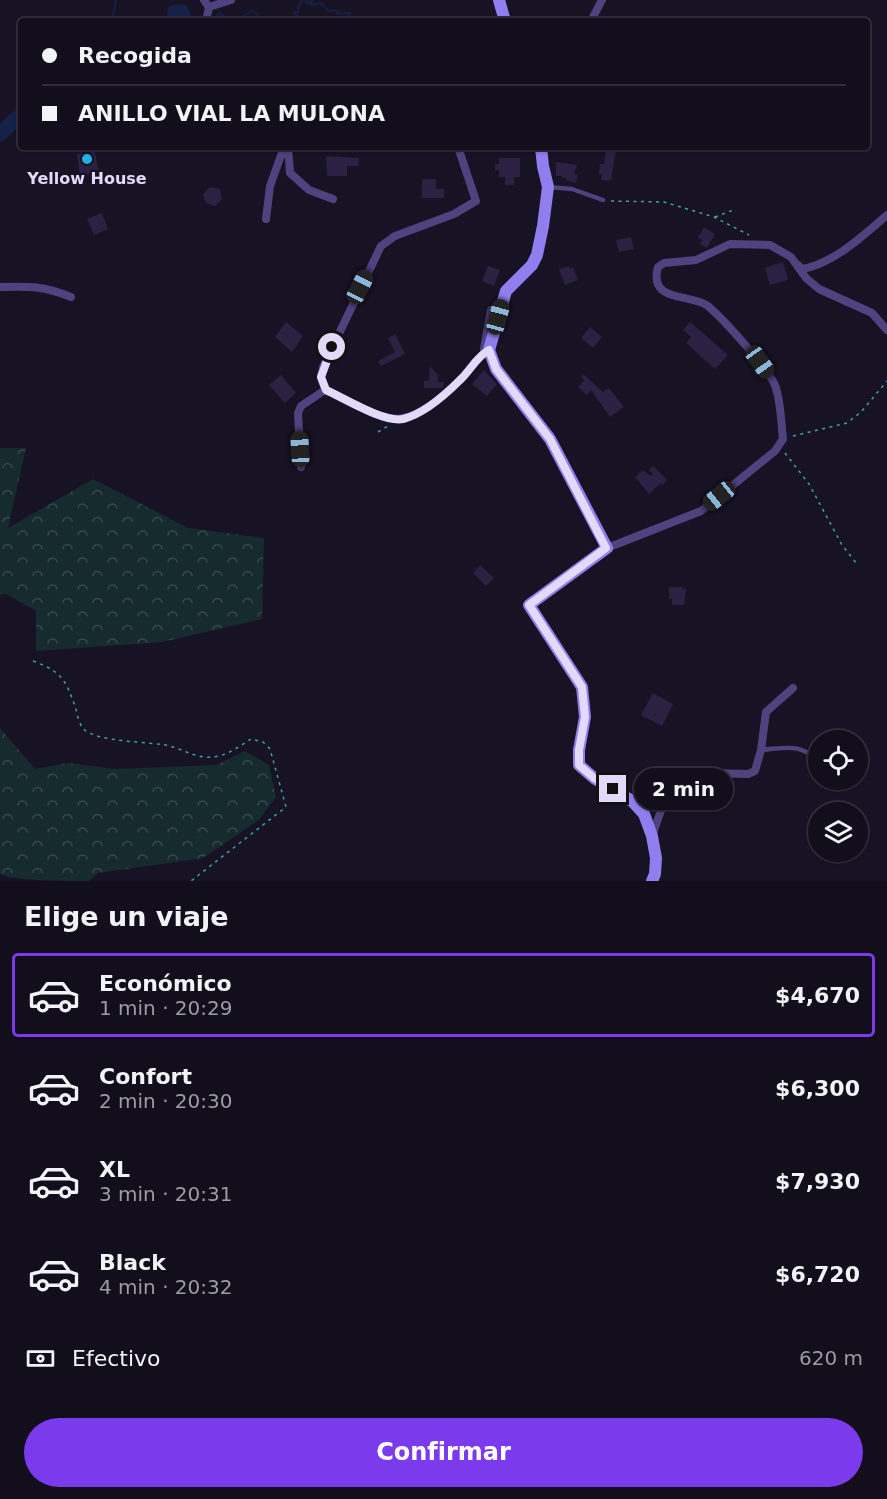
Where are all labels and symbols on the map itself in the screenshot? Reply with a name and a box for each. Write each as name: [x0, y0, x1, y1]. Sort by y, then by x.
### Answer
marker: Yellow House: [80, 152, 94, 166]
place label: Yellow House: [26, 169, 147, 188]
car: [344, 267, 376, 307]
car: [485, 297, 511, 337]
route start: [318, 333, 345, 360]
car: [742, 342, 778, 382]
car: [290, 431, 310, 467]
car: [699, 478, 739, 514]
callout: 2 min: [634, 768, 733, 810]
route end: [599, 775, 626, 802]

